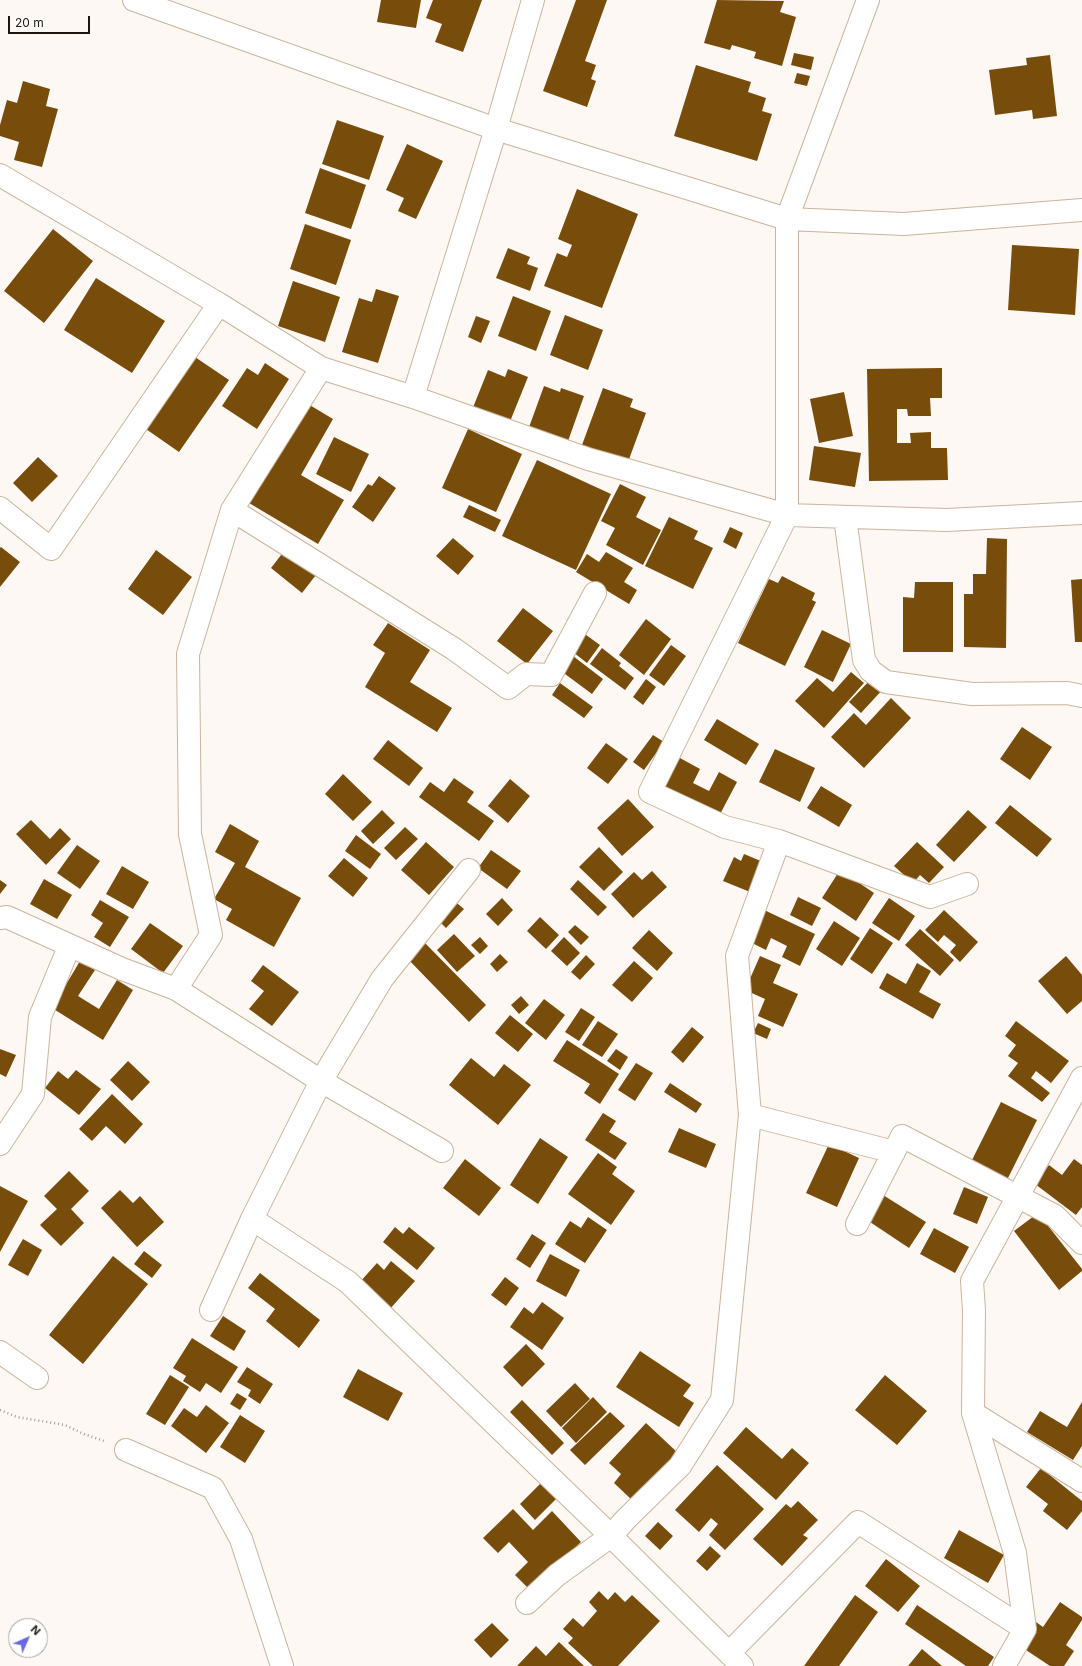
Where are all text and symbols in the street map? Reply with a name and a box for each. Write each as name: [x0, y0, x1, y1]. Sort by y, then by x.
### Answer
scale bar: [10, 8, 92, 34]
text: 20 m: [15, 15, 44, 30]
north arrow: [8, 1618, 48, 1658]
text: N: [28, 1622, 44, 1638]

